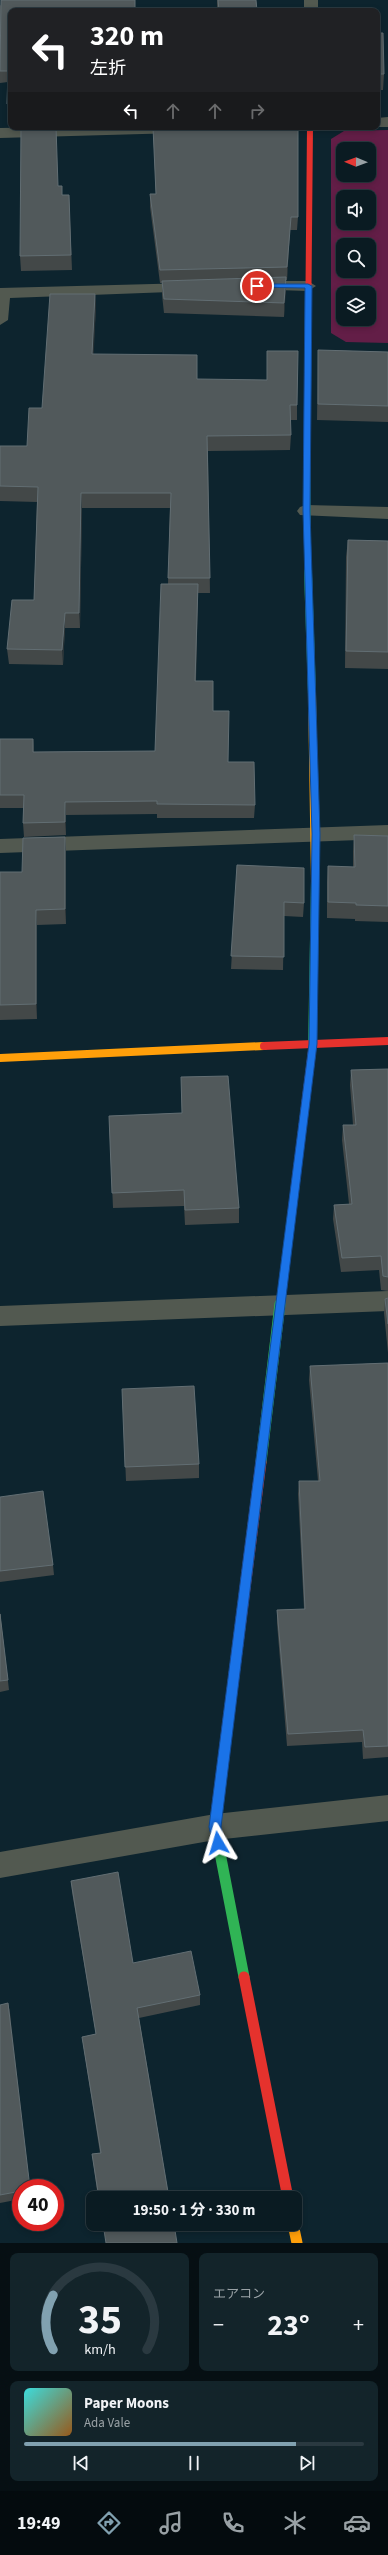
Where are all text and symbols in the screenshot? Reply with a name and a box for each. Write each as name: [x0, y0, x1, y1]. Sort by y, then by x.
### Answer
text: 320 m: [90, 16, 164, 56]
icon: left: [24, 24, 76, 76]
text: 左折: [90, 56, 126, 81]
icon: left: [120, 100, 142, 122]
icon: ahead: [162, 100, 184, 122]
icon: ahead: [204, 100, 226, 122]
icon: right: [246, 100, 268, 122]
north arrow: [336, 142, 376, 182]
map controls: [336, 142, 376, 326]
button: sound: [336, 190, 376, 230]
button: search: [336, 238, 376, 278]
pin: [240, 269, 274, 303]
icon: arrive: [246, 275, 268, 297]
button: layers: [336, 286, 376, 326]
position arrow: [197, 1822, 239, 1864]
speed limit sign: 40: [12, 2179, 64, 2231]
text: 19:50 · 1 分 · 330 m: [133, 2200, 255, 2221]
text: エアコン: [213, 2285, 265, 2303]
text: 35: [78, 2290, 121, 2350]
text: 23°: [267, 2304, 310, 2347]
text: −: [213, 2309, 224, 2341]
text: +: [353, 2309, 364, 2341]
text: km/h: [84, 2339, 115, 2360]
text: Paper Moons: [84, 2393, 169, 2414]
text: Ada Vale: [84, 2414, 130, 2432]
icon: previous: [70, 2452, 92, 2474]
icon: pause: [183, 2452, 205, 2474]
icon: next: [296, 2452, 318, 2474]
icon: directions: [95, 2509, 123, 2537]
icon: music: [157, 2509, 185, 2537]
icon: phone: [219, 2509, 247, 2537]
icon: climate: [281, 2509, 309, 2537]
icon: car: [343, 2509, 371, 2537]
text: 19:49: [17, 2511, 60, 2536]

